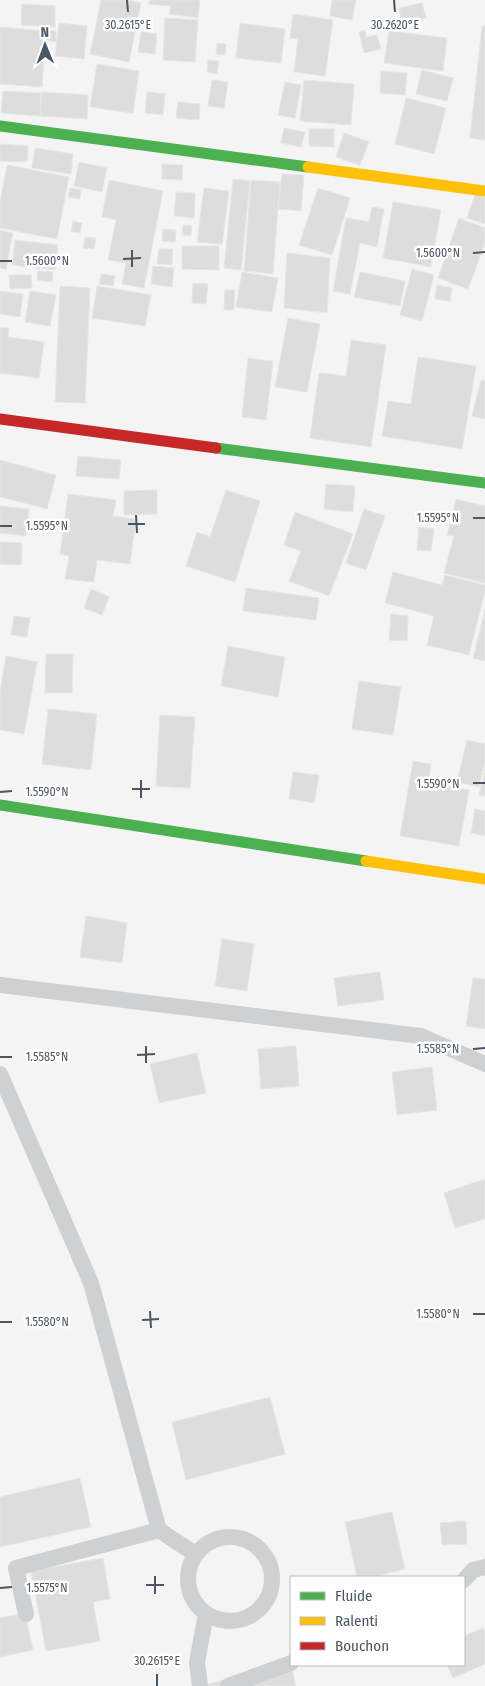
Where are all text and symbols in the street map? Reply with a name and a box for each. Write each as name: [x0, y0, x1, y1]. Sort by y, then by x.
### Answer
text: 30.2615°E: [105, 18, 151, 32]
text: 30.2620°E: [371, 18, 419, 32]
north arrow: [20, 20, 70, 70]
text: N: [40, 24, 49, 41]
text: 1.5600°N: [416, 246, 460, 260]
text: 1.5600°N: [25, 254, 69, 268]
text: 1.5595°N: [417, 511, 459, 525]
text: 1.5595°N: [26, 519, 68, 533]
text: 1.5590°N: [416, 777, 460, 791]
text: 1.5590°N: [25, 785, 69, 799]
text: 1.5585°N: [417, 1042, 459, 1056]
text: 1.5585°N: [26, 1050, 68, 1064]
text: 1.5580°N: [416, 1307, 460, 1321]
text: 1.5580°N: [25, 1315, 69, 1329]
legend: [290, 1576, 465, 1666]
text: 1.5575°N: [26, 1581, 68, 1595]
text: Fluide: [335, 1587, 372, 1605]
text: Ralenti: [335, 1612, 378, 1630]
text: Bouchon: [335, 1637, 389, 1655]
text: 30.2615°E: [134, 1654, 180, 1668]

